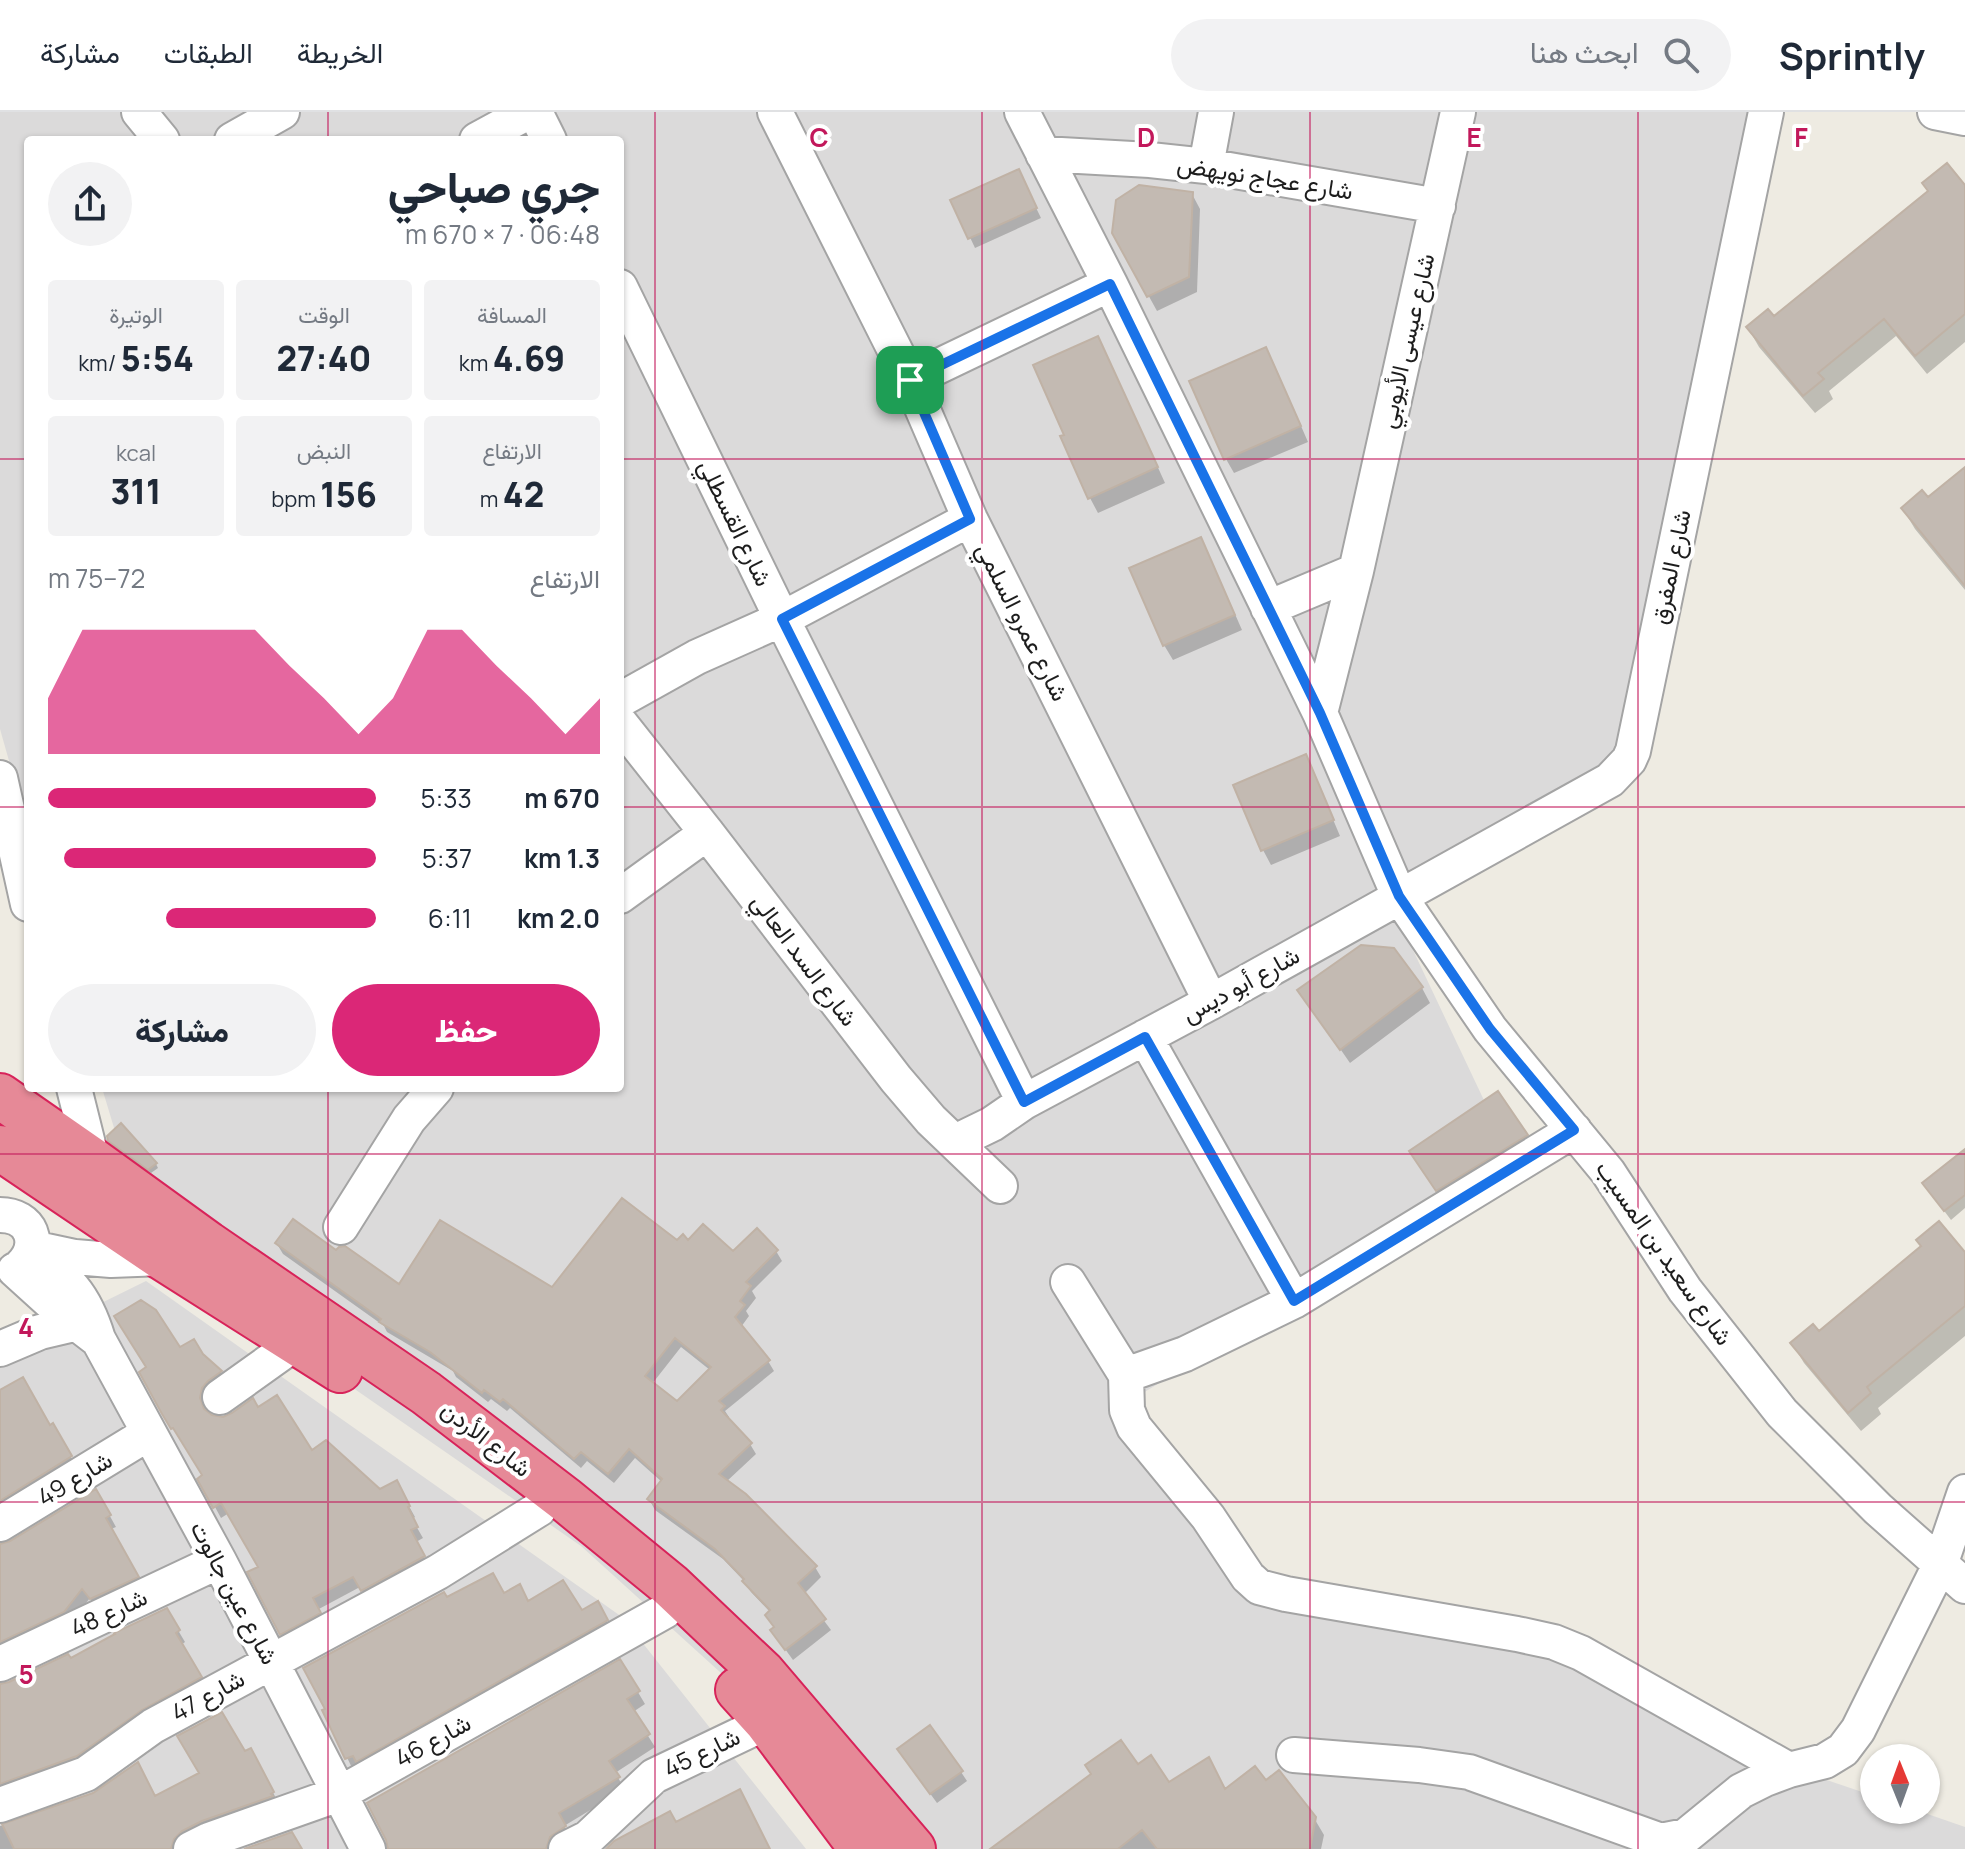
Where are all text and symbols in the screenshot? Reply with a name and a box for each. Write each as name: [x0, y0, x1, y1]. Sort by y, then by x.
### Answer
search box: [1171, 19, 1731, 91]
text: Sprintly: [1779, 29, 1925, 81]
text: ابحث هنا: [1530, 31, 1639, 72]
text: مشاركة: [40, 33, 120, 71]
text: الطبقات: [164, 33, 253, 71]
text: الخريطة: [297, 33, 383, 71]
icon: search: [1659, 33, 1703, 77]
text: C: [809, 119, 829, 155]
text: D: [1137, 119, 1155, 155]
text: E: [1466, 119, 1482, 155]
text: F: [1794, 119, 1808, 155]
street label: شارع عجاج نويهض: [1175, 146, 1356, 208]
text: جري صباحي: [388, 156, 600, 216]
button: share: [48, 162, 132, 246]
text: 06:48 · 7 × 670 m: [405, 216, 600, 252]
street label: شارع عيسى الأيوبي: [1369, 250, 1446, 432]
text: الوتيرة: [109, 300, 163, 330]
text: الوقت: [298, 300, 350, 330]
text: المسافة: [477, 300, 547, 330]
text: 5:54: [121, 335, 194, 381]
text: 27:40: [277, 335, 372, 381]
text: 4.69: [493, 335, 565, 381]
pin: [876, 346, 944, 414]
text: /km: [78, 348, 121, 378]
text: km: [459, 348, 493, 378]
icon: arrive: [888, 358, 932, 402]
text: النبض: [297, 436, 351, 466]
text: الارتفاع: [482, 436, 542, 466]
text: kcal: [116, 438, 156, 468]
street label: شارع القسطلي: [688, 453, 781, 593]
text: 311: [111, 468, 161, 514]
text: 156: [320, 471, 377, 517]
text: 42: [503, 471, 544, 517]
text: bpm: [271, 484, 320, 514]
text: m: [480, 484, 503, 514]
street label: شارع المفرق: [1641, 506, 1699, 627]
street label: شارع عمرو السلمي: [966, 536, 1077, 708]
text: 72–75 m: [48, 560, 145, 596]
text: الارتفاع: [529, 560, 600, 596]
text: 5:33: [420, 780, 472, 816]
text: 670 m: [524, 780, 600, 816]
text: 5:37: [422, 840, 472, 876]
text: 1.3 km: [524, 840, 600, 876]
street label: شارع السد العالي: [741, 886, 866, 1035]
text: 6:11: [428, 900, 472, 936]
text: 2.0 km: [517, 900, 600, 936]
street label: شارع أبو ديس: [1175, 938, 1306, 1030]
button: مشاركة: [48, 984, 316, 1076]
button: حفظ: [332, 984, 600, 1076]
street label: شارع سعيد بن المسيب: [1588, 1153, 1741, 1352]
text: 4: [18, 1309, 34, 1345]
street label: شارع الأردن: [434, 1392, 539, 1484]
street label: شارع 49: [31, 1442, 118, 1514]
street label: شارع عين جالوت: [183, 1515, 287, 1670]
street label: شارع 48: [65, 1580, 153, 1645]
text: 5: [18, 1656, 34, 1692]
street label: شارع 47: [165, 1661, 250, 1729]
street label: شارع 46: [388, 1705, 477, 1775]
street label: شارع 45: [658, 1719, 745, 1785]
north arrow: [1860, 1744, 1940, 1824]
map controls: [1860, 1744, 1940, 1824]

